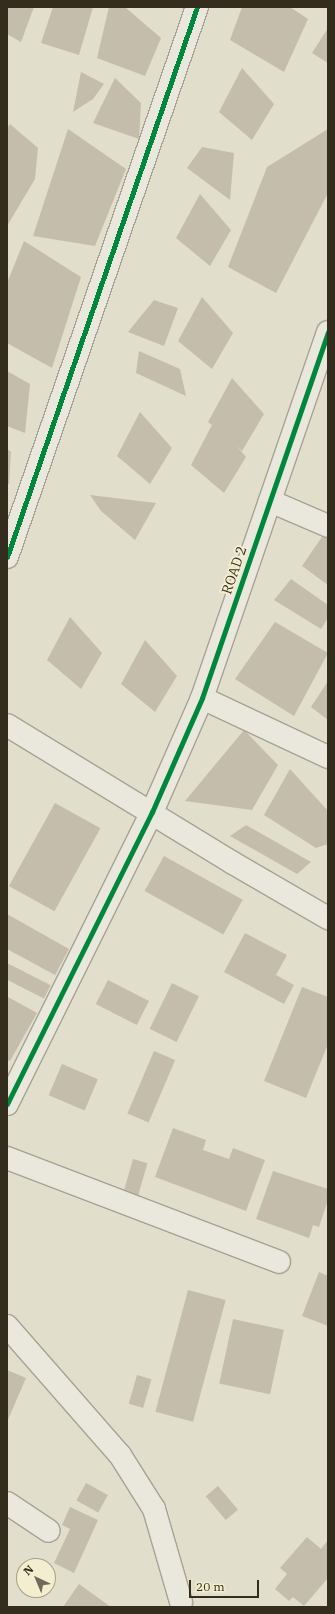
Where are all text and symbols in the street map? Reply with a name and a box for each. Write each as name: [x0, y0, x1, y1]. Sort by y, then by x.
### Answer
street label: ROAD 2: [218, 544, 250, 596]
north arrow: [16, 1558, 56, 1598]
text: N: [20, 1562, 36, 1578]
scale bar: [191, 1572, 261, 1598]
text: 20 m: [196, 1579, 225, 1594]

